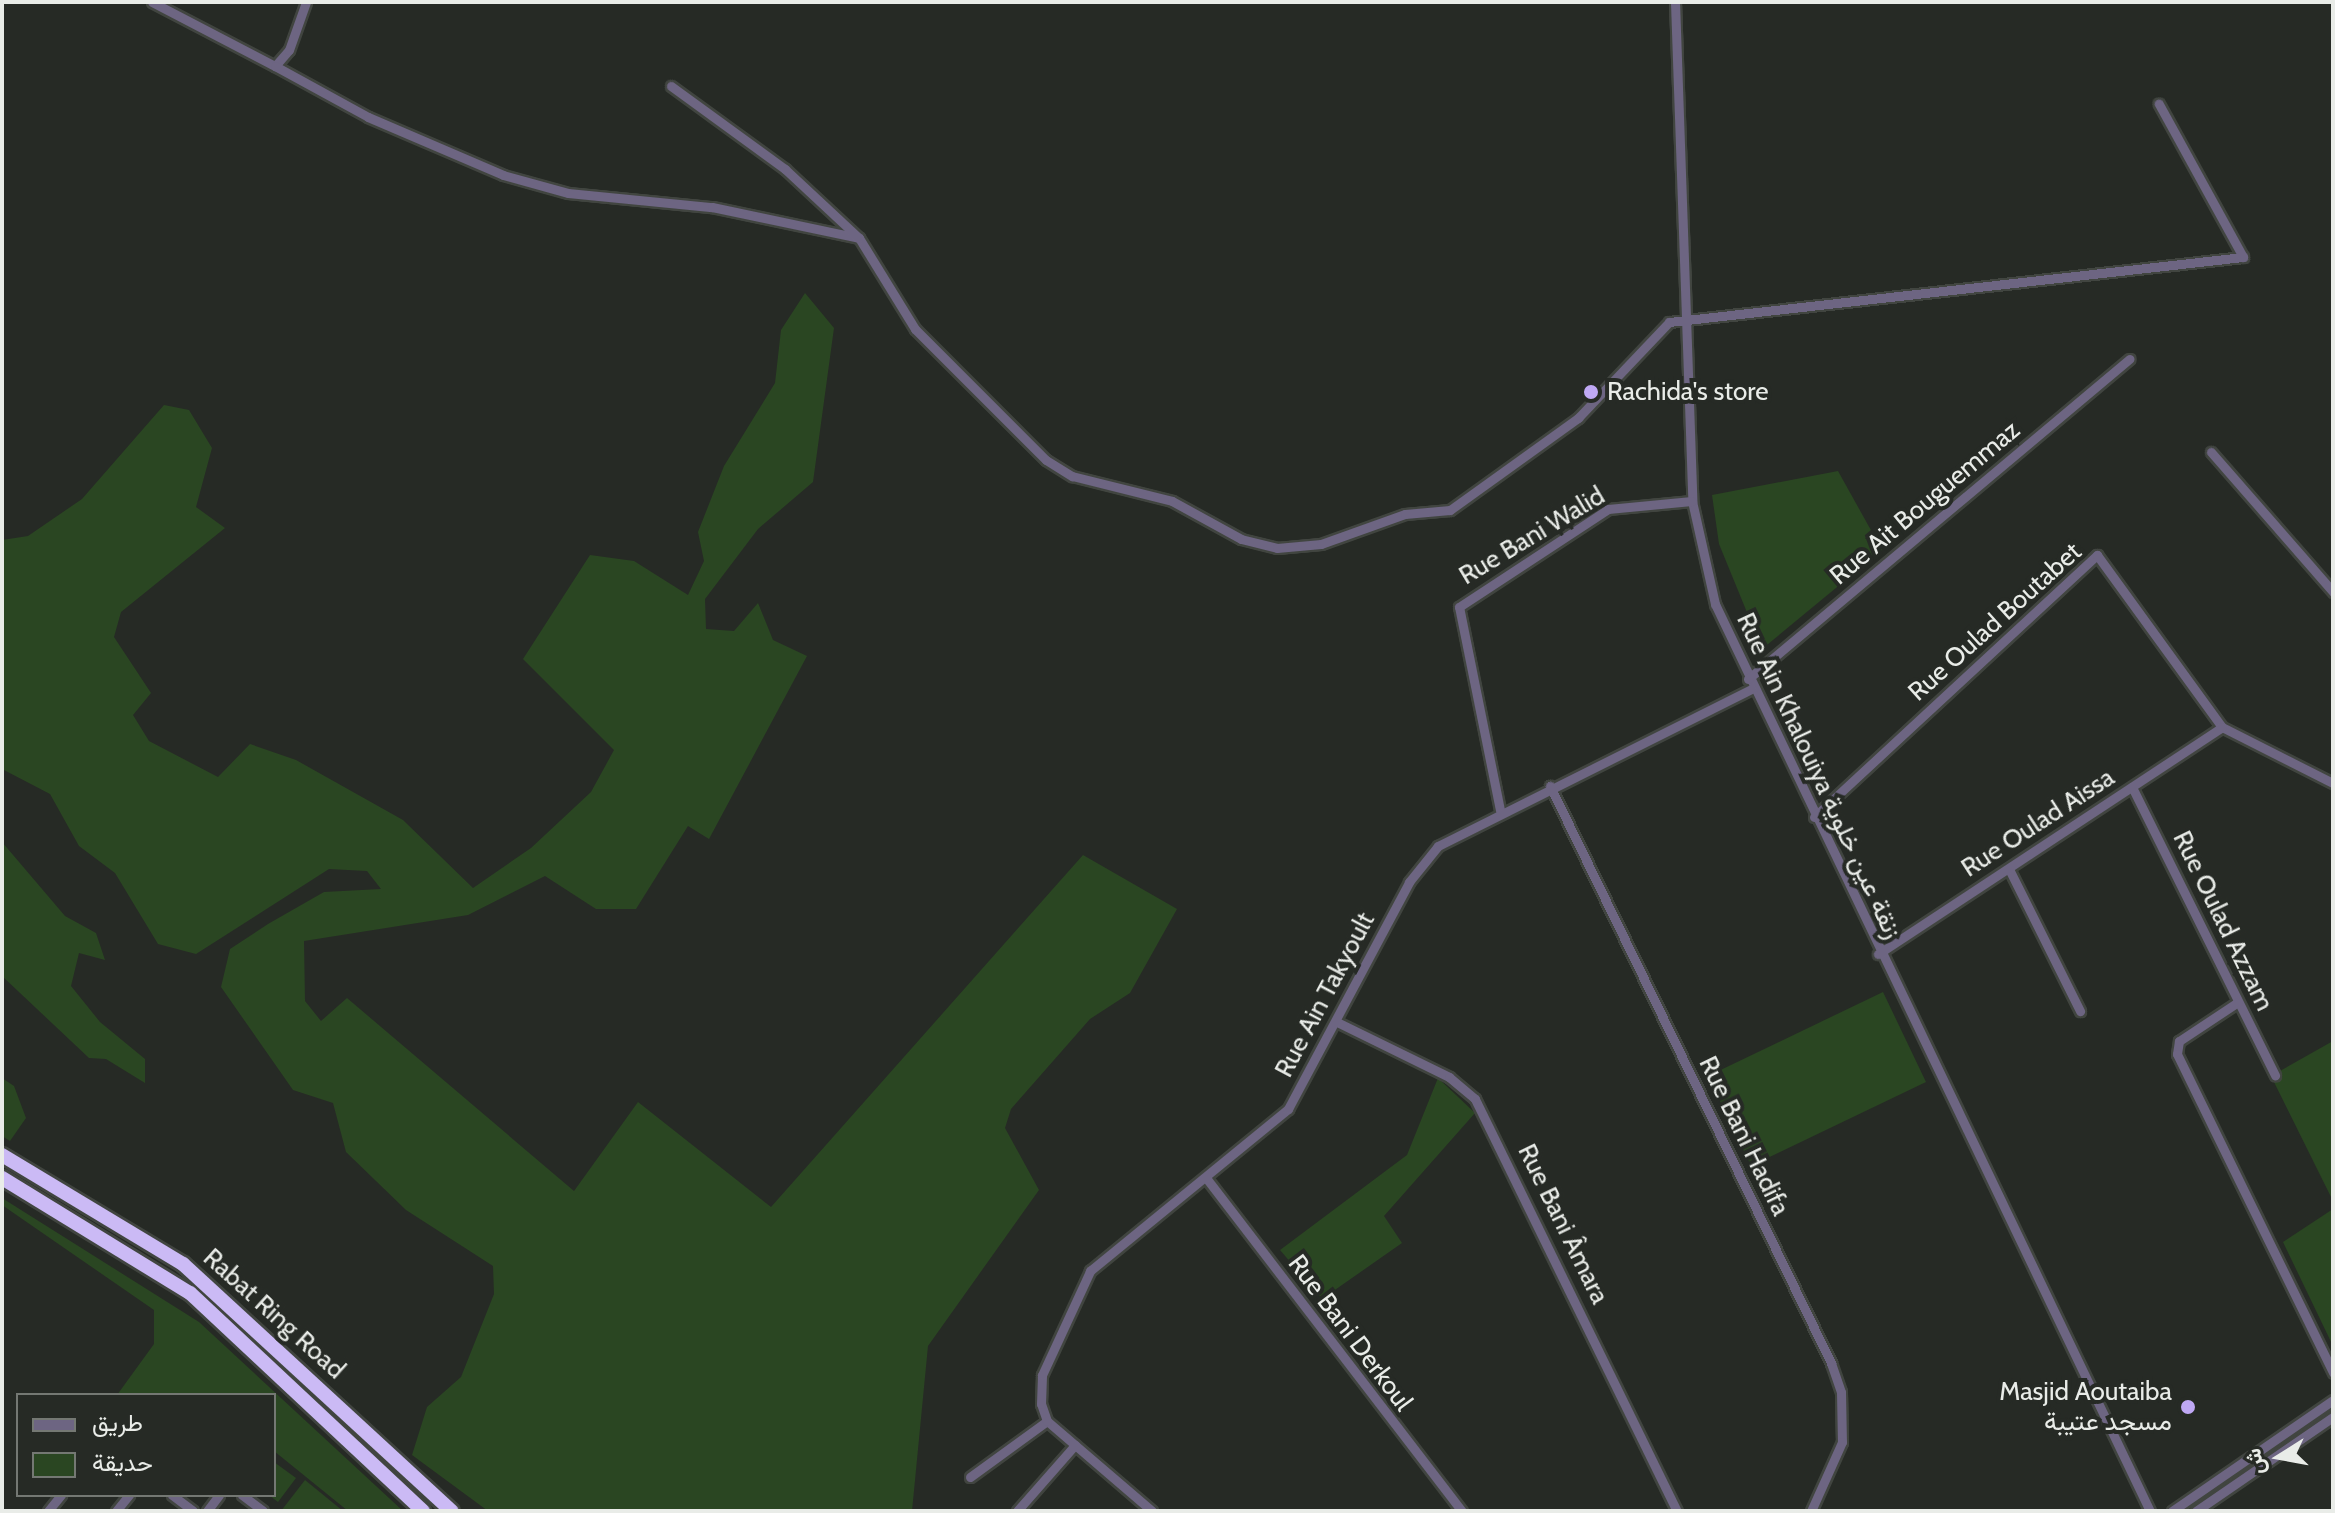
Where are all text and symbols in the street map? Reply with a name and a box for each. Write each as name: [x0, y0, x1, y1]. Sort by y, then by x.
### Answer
place label: Rachida's store: [1607, 376, 1768, 408]
marker: Rachida's store: [1582, 383, 1600, 401]
street label: Rue Ait Bouguemmaz: [1824, 415, 2026, 591]
street label: Rue Bani Walid: [1454, 480, 1610, 592]
street label: Rue Oulad Boutabet: [1902, 536, 2088, 708]
street label: Rue Ain Khalouiya زنقة عين خلوية: [1730, 608, 1908, 944]
street label: Rue Oulad Aissa: [1956, 762, 2120, 884]
street label: Rue Oulad Azzam: [2166, 826, 2280, 1016]
street label: Rue Ain Takyoult: [1268, 907, 1382, 1083]
street label: Rue Bani Hadifa: [1692, 1051, 1796, 1221]
street label: Rue Bani Âmara: [1511, 1139, 1615, 1309]
street label: Rabat Ring Road: [197, 1242, 351, 1386]
street label: Rue Bani Derkoul: [1281, 1249, 1419, 1417]
place label: Masjid Aoutaiba مسجد عتيبة: [1999, 1376, 2172, 1438]
legend: [16, 1393, 276, 1497]
marker: Masjid Aoutaiba مسجد عتيبة: [2179, 1398, 2197, 1416]
text: طريق: [92, 1408, 143, 1437]
north arrow: [2239, 1417, 2319, 1497]
text: ش: [2239, 1446, 2271, 1477]
text: حديقة: [92, 1448, 153, 1477]

